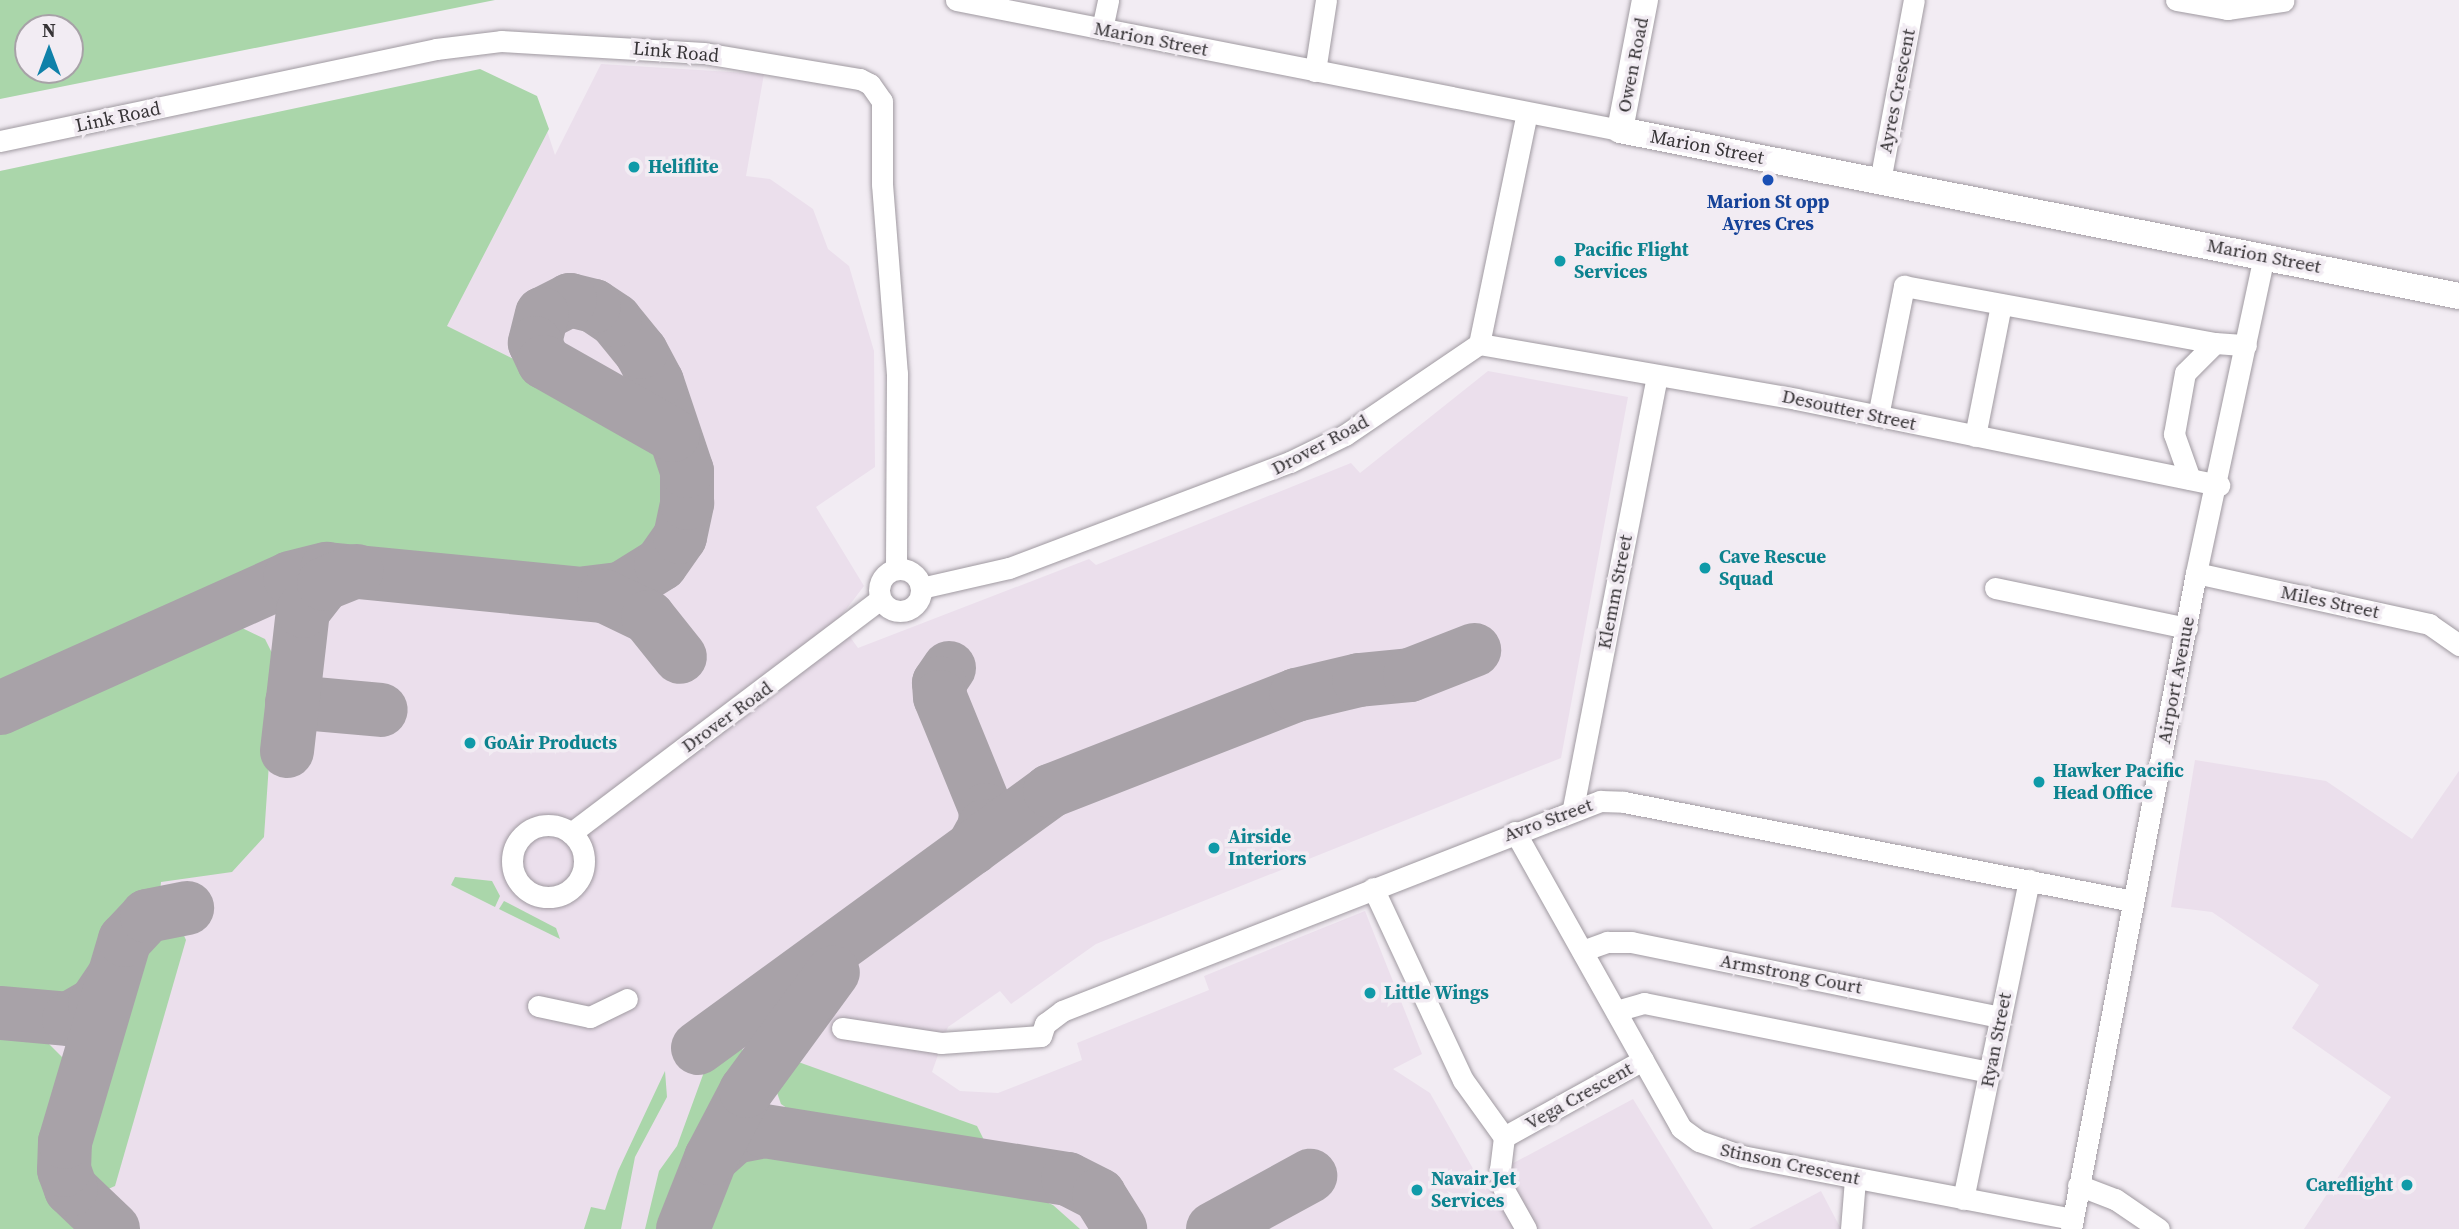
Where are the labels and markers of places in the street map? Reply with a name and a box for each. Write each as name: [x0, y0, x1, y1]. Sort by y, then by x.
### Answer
place label: Heliflite: [648, 156, 719, 178]
marker: Heliflite: [626, 159, 642, 175]
marker: Marion St opp Ayres Cres: [1760, 172, 1776, 188]
place label: Marion St opp Ayres Cres: [1707, 191, 1829, 235]
place label: Pacific Flight Services: [1574, 239, 1689, 283]
marker: Pacific Flight Services: [1552, 253, 1568, 269]
place label: Cave Rescue Squad: [1719, 546, 1826, 590]
marker: Cave Rescue Squad: [1697, 560, 1713, 576]
place label: GoAir Products: [484, 732, 617, 754]
marker: GoAir Products: [462, 735, 478, 751]
place label: Hawker Pacific Head Office: [2053, 760, 2184, 804]
marker: Hawker Pacific Head Office: [2031, 774, 2047, 790]
place label: Airside Interiors: [1228, 826, 1306, 870]
marker: Airside Interiors: [1206, 840, 1222, 856]
place label: Little Wings: [1384, 982, 1489, 1004]
marker: Little Wings: [1362, 985, 1378, 1001]
place label: Navair Jet Services: [1431, 1168, 1516, 1212]
place label: Careflight: [2306, 1174, 2393, 1196]
marker: Careflight: [2399, 1177, 2415, 1193]
marker: Navair Jet Services: [1409, 1182, 1425, 1198]

